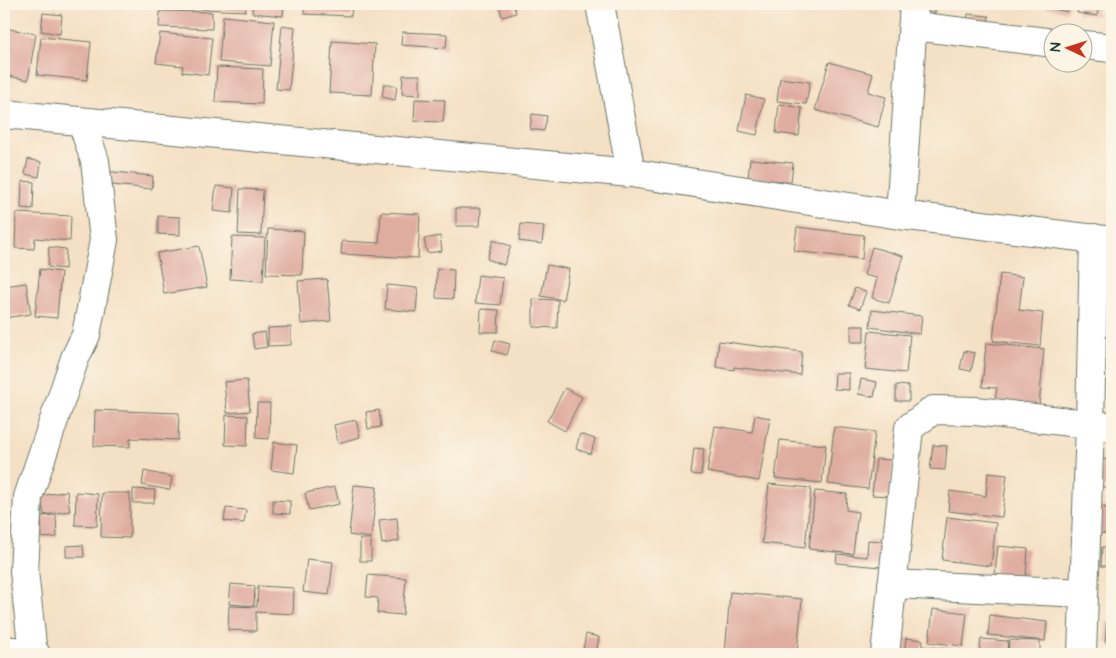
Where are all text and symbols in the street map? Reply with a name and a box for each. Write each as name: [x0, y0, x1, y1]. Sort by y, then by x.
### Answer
north arrow: [1044, 22, 1094, 72]
text: N: [1046, 42, 1066, 52]

